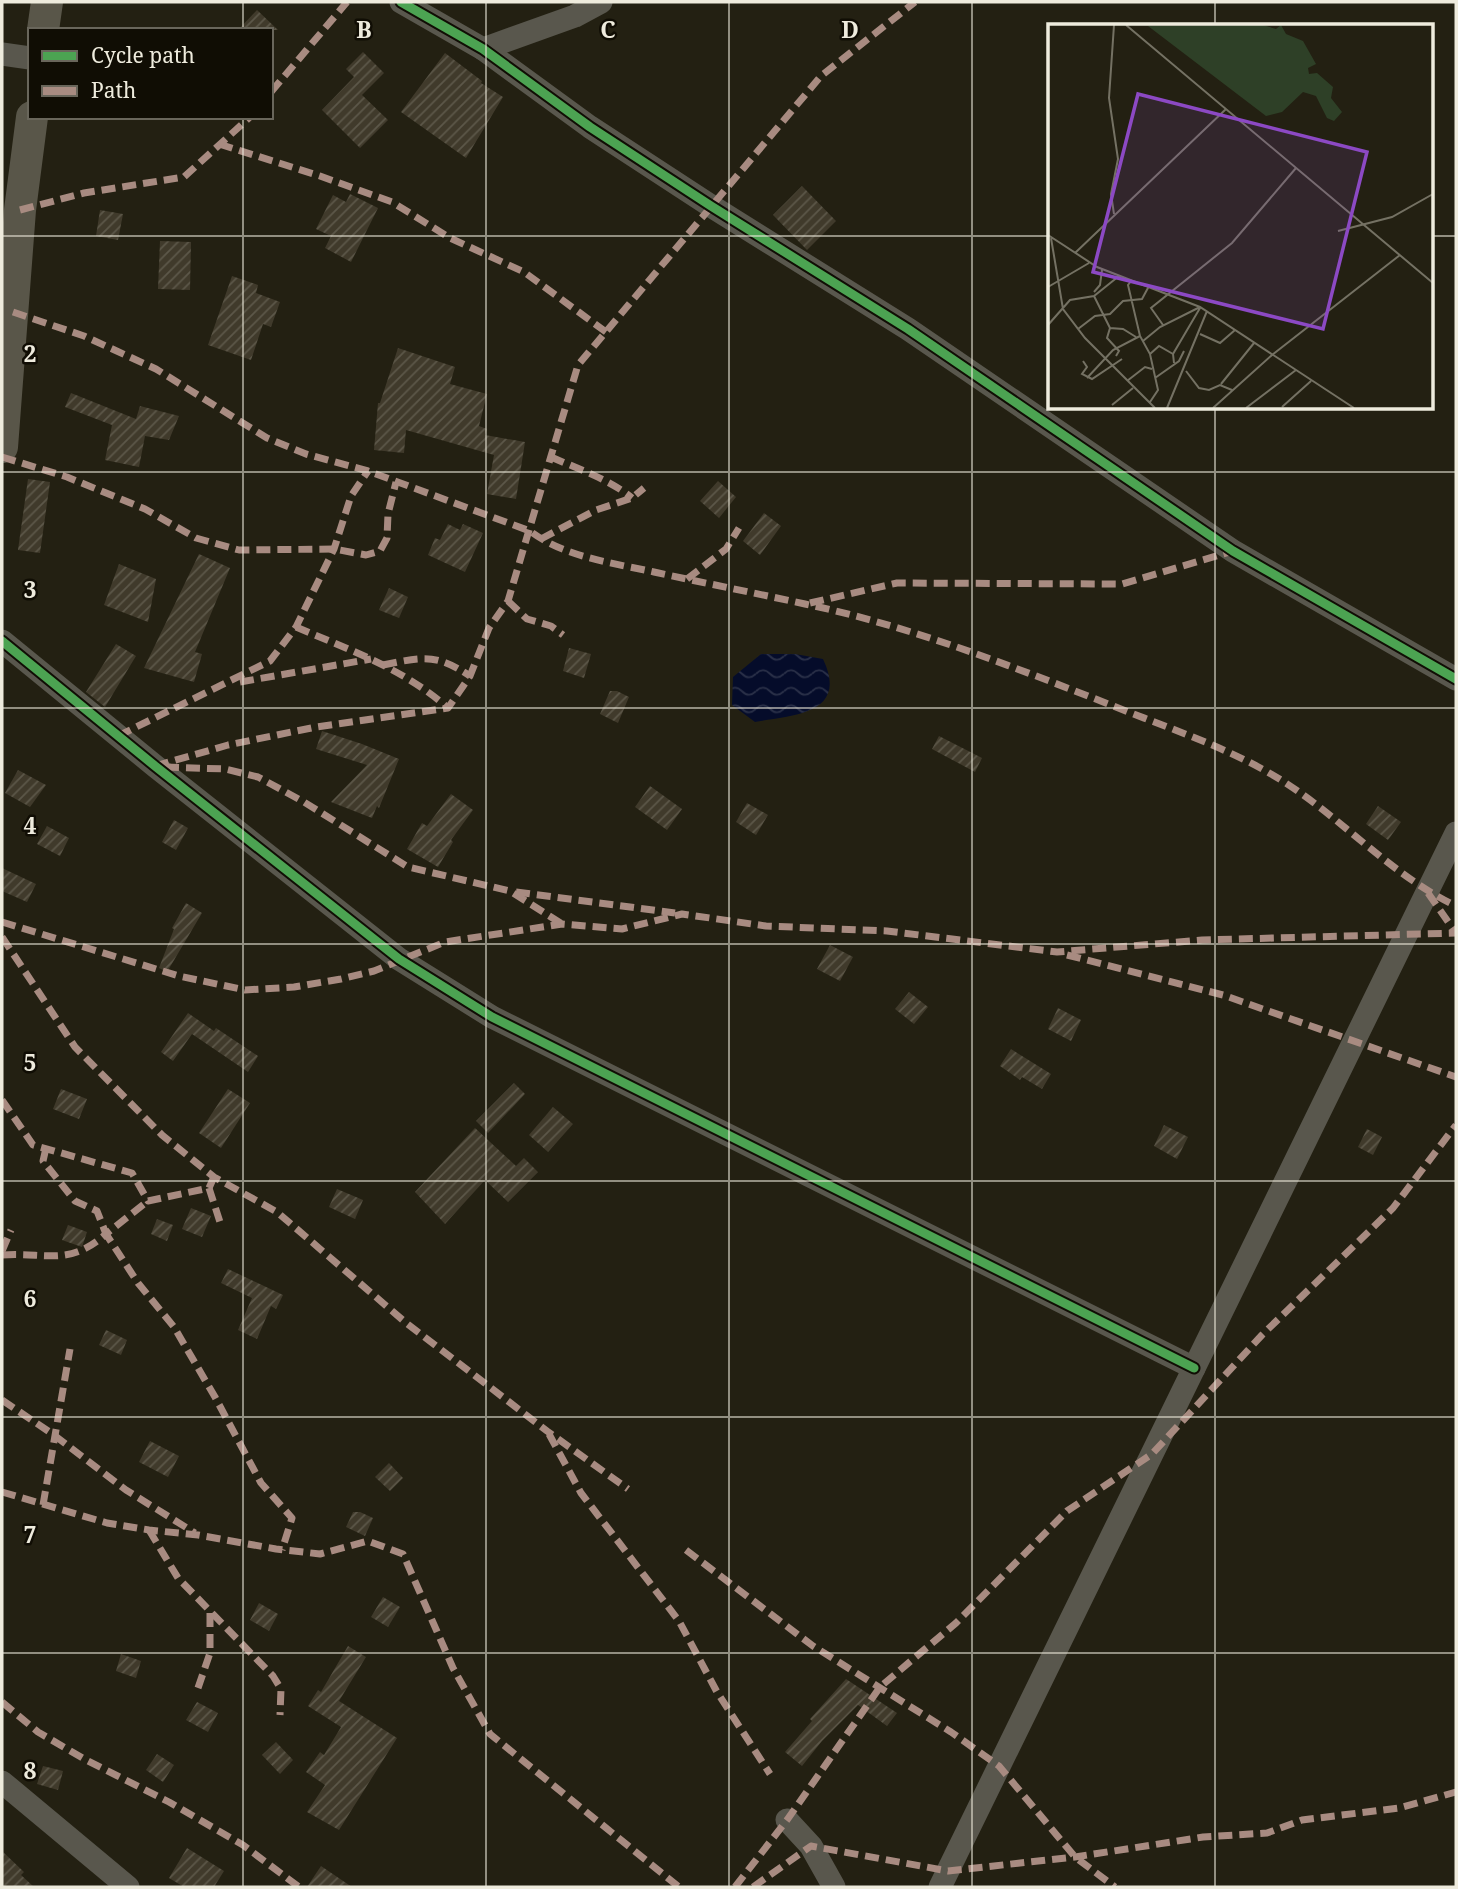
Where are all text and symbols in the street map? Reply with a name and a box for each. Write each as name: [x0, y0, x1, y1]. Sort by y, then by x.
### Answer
text: B: [356, 13, 372, 45]
text: C: [600, 13, 616, 45]
text: D: [841, 13, 859, 45]
inset map: [1048, 24, 1434, 410]
legend: [28, 28, 273, 119]
text: Cycle path: [91, 41, 195, 69]
text: Path: [91, 76, 136, 104]
text: 2: [24, 337, 37, 369]
text: 3: [24, 573, 37, 605]
text: 4: [24, 809, 37, 841]
text: 5: [24, 1046, 37, 1078]
text: 6: [24, 1282, 37, 1314]
text: 7: [24, 1518, 37, 1550]
text: 8: [24, 1754, 37, 1786]

